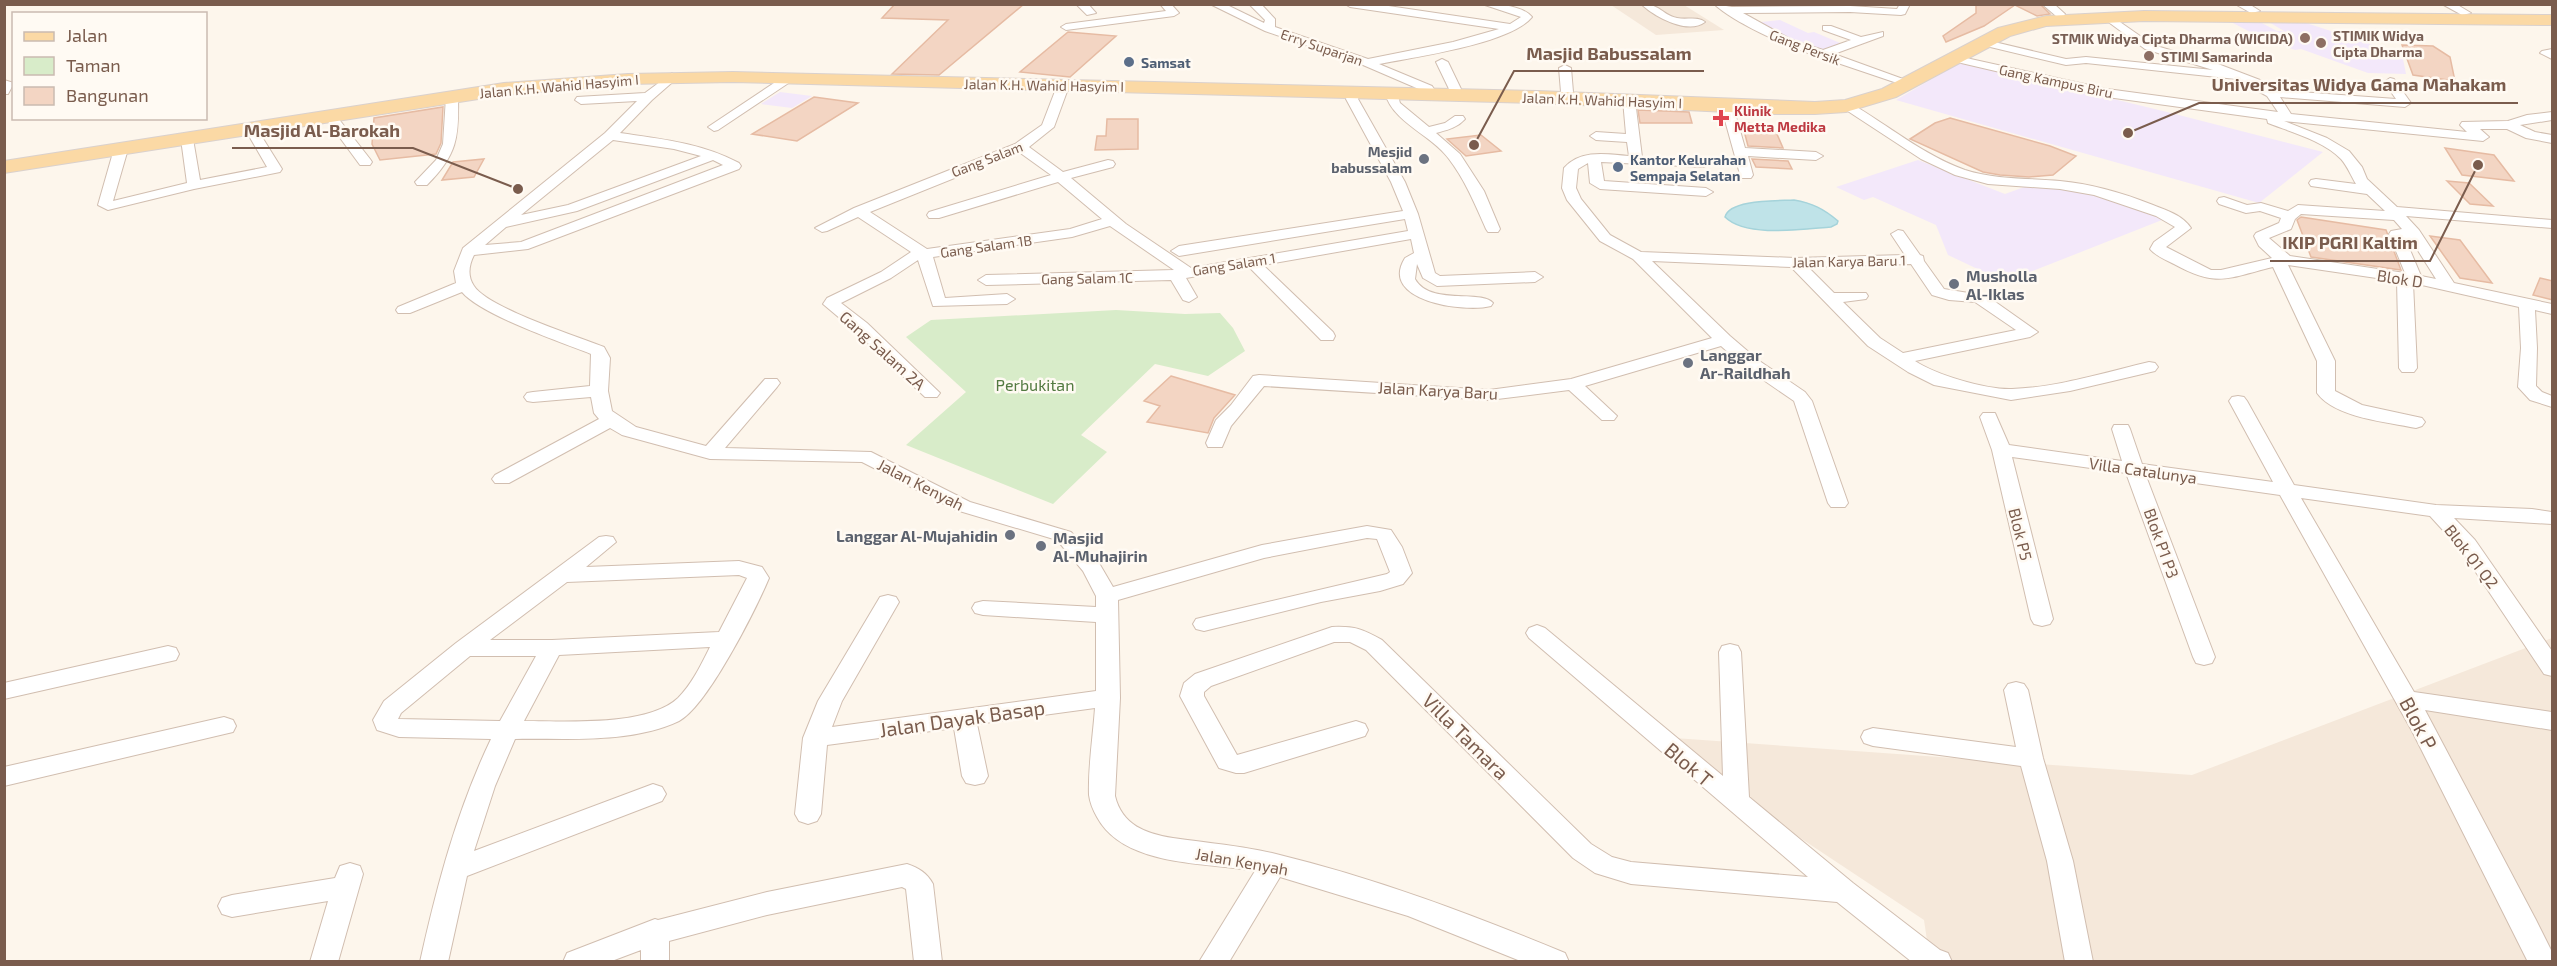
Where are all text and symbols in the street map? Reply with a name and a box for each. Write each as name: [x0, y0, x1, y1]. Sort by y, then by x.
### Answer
legend: [12, 12, 207, 120]
text: Jalan: [66, 24, 108, 46]
street label: Erry Suparjan: [1279, 25, 1365, 69]
street label: Gang Persik: [1767, 26, 1843, 68]
place label: STIMIK Widya Cipta Dharma: [2333, 27, 2424, 60]
place label: STMIK Widya Cipta Dharma (WICIDA): [2052, 30, 2293, 47]
marker: STMIK Widya Cipta Dharma (WICIDA): [2298, 31, 2312, 45]
callout: Masjid Babussalam: [1514, 35, 1704, 71]
marker: STIMIK Widya Cipta Dharma: [2314, 36, 2328, 50]
text: Masjid Babussalam: [1526, 42, 1692, 64]
place label: STIMI Samarinda: [2161, 48, 2273, 65]
marker: STIMI Samarinda: [2142, 49, 2156, 63]
text: Taman: [66, 54, 121, 76]
place label: Samsat: [1141, 54, 1191, 71]
marker: Samsat: [1122, 55, 1136, 69]
street label: Gang Kampus Biru: [1998, 61, 2114, 101]
callout: Universitas Widya Gama Mahakam: [2199, 67, 2518, 103]
street label: Jalan K.H. Wahid Hasyim I: [479, 71, 639, 101]
text: Universitas Widya Gama Mahakam: [2212, 73, 2506, 95]
street label: Jalan K.H. Wahid Hasyim I: [964, 75, 1124, 95]
text: Bangunan: [66, 84, 149, 106]
street label: Jalan K.H. Wahid Hasyim I: [1522, 89, 1682, 111]
place label: Klinik Metta Medika: [1734, 102, 1826, 135]
marker: Klinik Metta Medika: [1712, 109, 1730, 127]
callout: Masjid Al-Barokah: [232, 112, 413, 148]
text: Masjid Al-Barokah: [244, 119, 400, 141]
street label: Gang Salam: [949, 138, 1025, 180]
place label: Mesjid babussalam: [1331, 143, 1412, 176]
place label: Kantor Kelurahan Sempaja Selatan: [1630, 151, 1746, 184]
marker: Mesjid babussalam: [1417, 152, 1431, 166]
marker: Kantor Kelurahan Sempaja Selatan: [1611, 160, 1625, 174]
callout: IKIP PGRI Kaltim: [2270, 225, 2430, 261]
street label: Gang Salam 1B: [939, 231, 1033, 261]
text: IKIP PGRI Kaltim: [2282, 231, 2418, 253]
street label: Gang Salam 1: [1191, 249, 1277, 279]
street label: Jalan Karya Baru 1: [1792, 252, 1906, 270]
street label: Blok D: [2376, 265, 2424, 291]
place label: Musholla Al-Iklas: [1966, 266, 2037, 303]
street label: Gang Salam 1C: [1041, 269, 1133, 287]
marker: Musholla Al-Iklas: [1947, 277, 1961, 291]
street label: Gang Salam 2A: [836, 307, 930, 393]
place label: Langgar Ar-Raildhah: [1700, 345, 1791, 382]
marker: Langgar Ar-Raildhah: [1681, 356, 1695, 370]
park label: Perbukitan: [996, 375, 1074, 394]
street label: Jalan Karya Baru: [1377, 377, 1499, 403]
street label: Villa Catalunya: [2088, 453, 2198, 487]
street label: Jalan Kenyah: [875, 454, 967, 514]
street label: Blok P1 P3: [2141, 505, 2183, 581]
street label: Blok P5: [2005, 506, 2037, 562]
street label: Blok Q1 Q2: [2440, 520, 2503, 592]
place label: Langgar Al-Mujahidin: [836, 526, 998, 545]
marker: Langgar Al-Mujahidin: [1003, 528, 1017, 542]
place label: Masjid Al-Muhajirin: [1053, 528, 1148, 565]
marker: Masjid Al-Muhajirin: [1034, 539, 1048, 553]
street label: Villa Tamara: [1418, 688, 1514, 784]
street label: Blok P: [2395, 693, 2443, 753]
street label: Jalan Dayak Basap: [878, 694, 1046, 742]
street label: Blok T: [1660, 737, 1718, 791]
street label: Jalan Kenyah: [1194, 843, 1290, 879]

